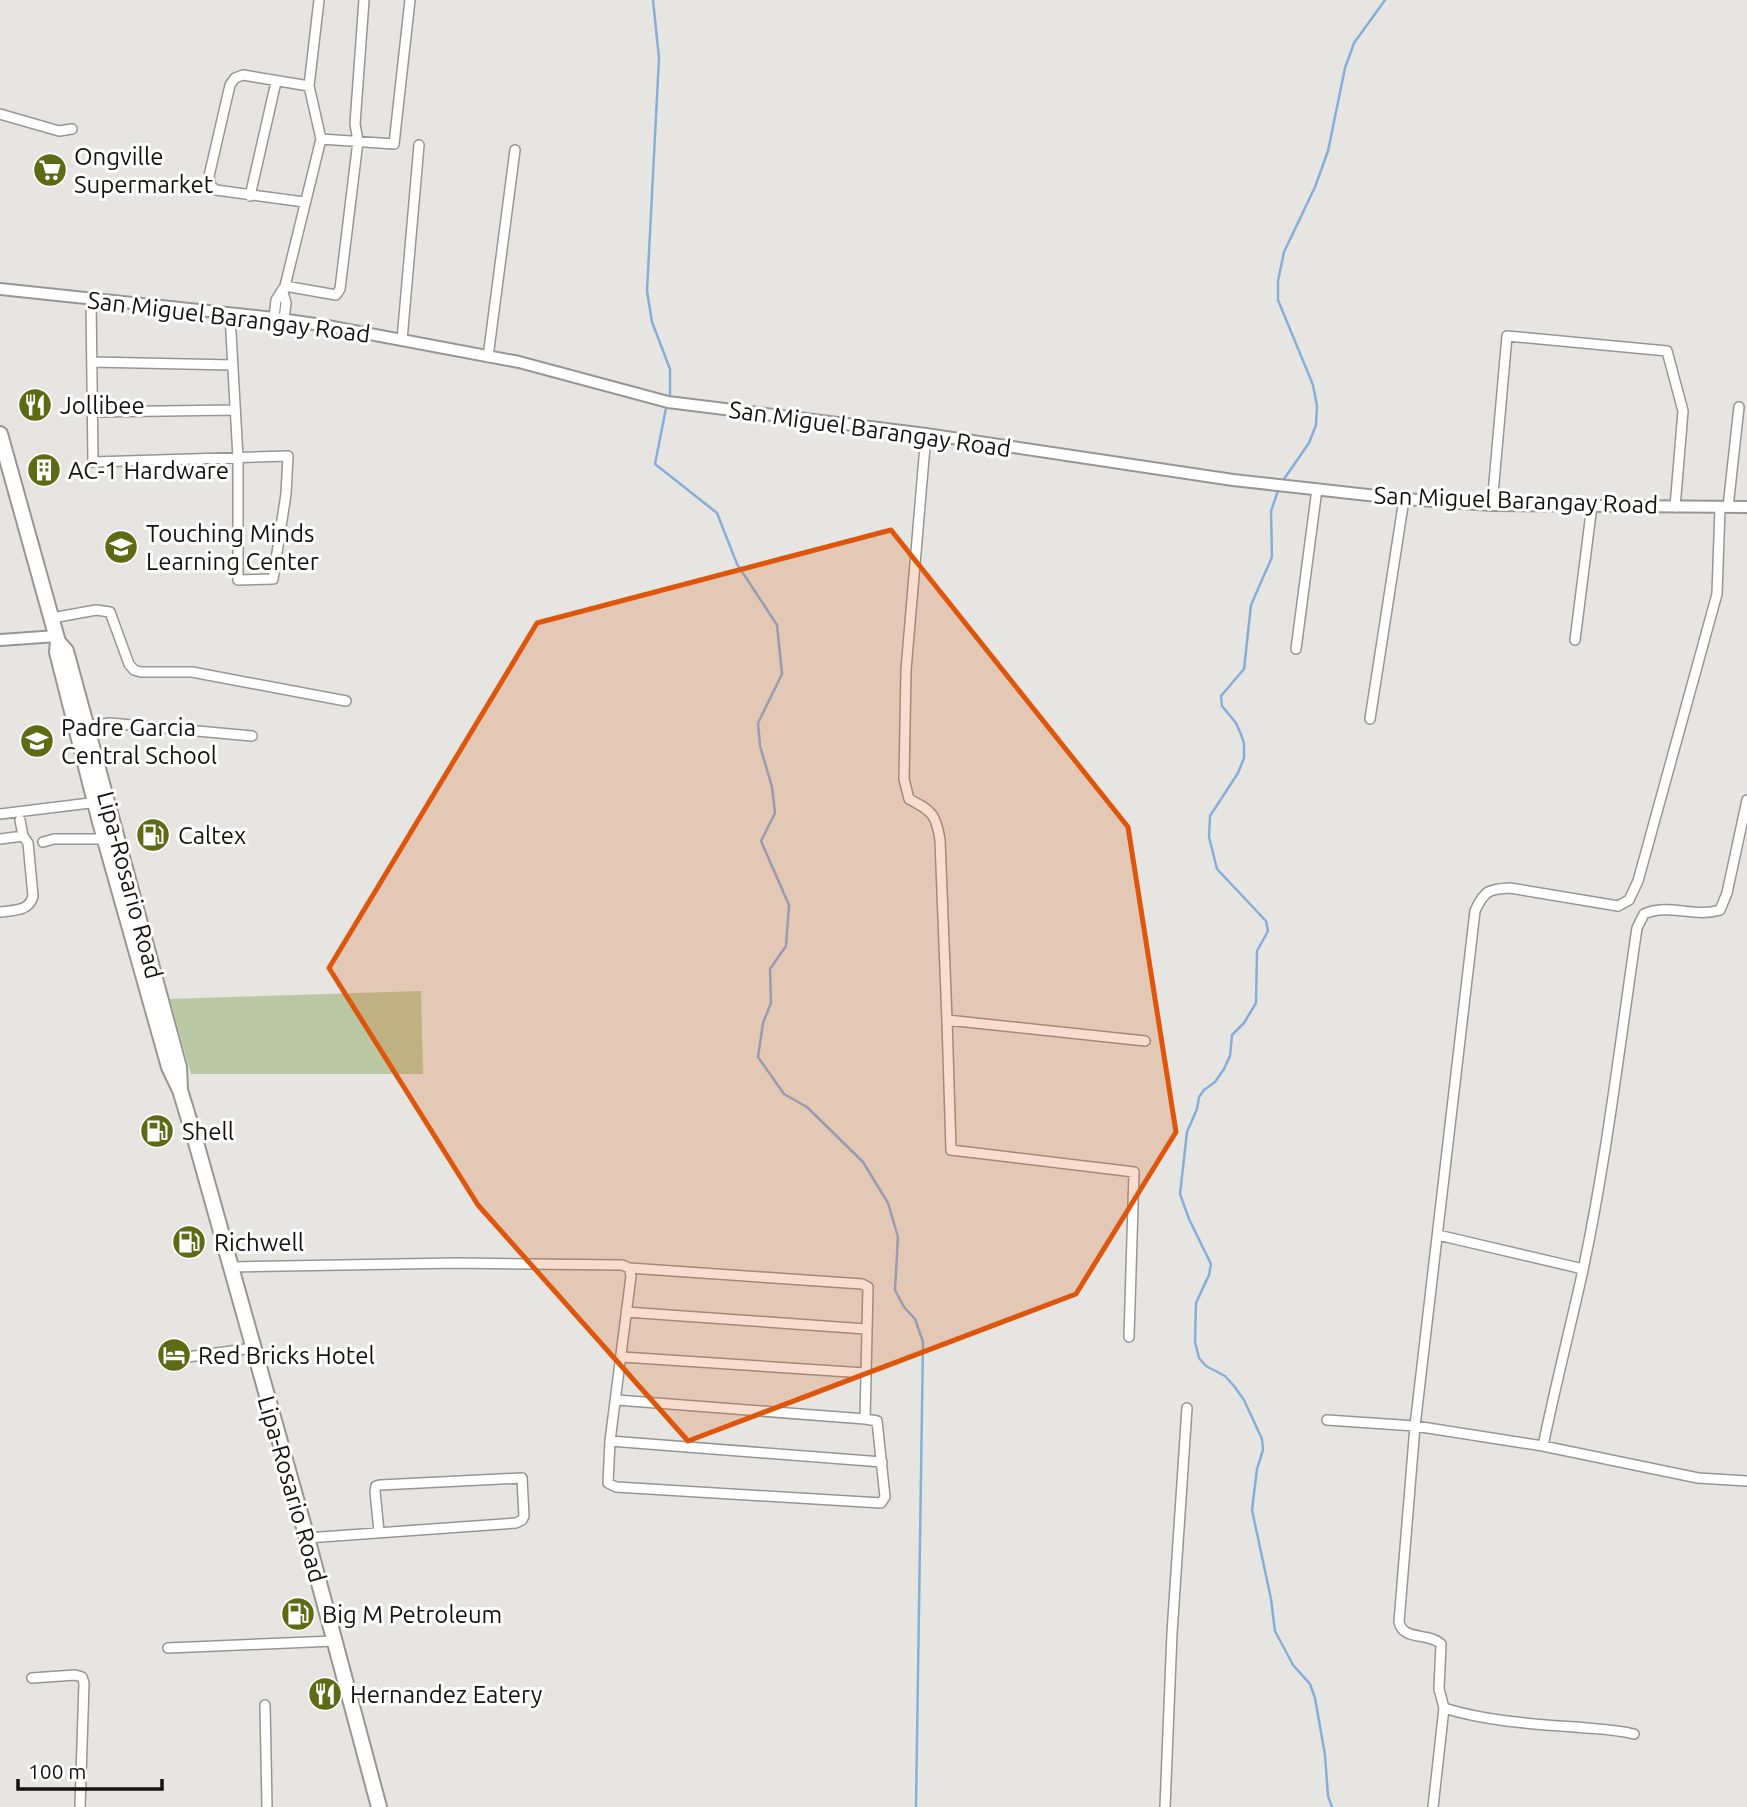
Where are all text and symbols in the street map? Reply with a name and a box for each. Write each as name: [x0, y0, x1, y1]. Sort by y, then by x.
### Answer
place label: Ongville Supermarket: [74, 143, 214, 198]
supermarket icon: Ongville Supermarket: [31, 151, 69, 189]
street label: San Miguel Barangay Road: [86, 286, 372, 348]
restaurant icon: Jollibee: [16, 386, 54, 424]
place label: Jollibee: [60, 392, 145, 419]
street label: San Miguel Barangay Road: [727, 396, 1013, 462]
building icon: AC-1 Hardware: [25, 451, 63, 489]
place label: AC-1 Hardware: [68, 457, 229, 484]
street label: San Miguel Barangay Road: [1373, 482, 1659, 518]
place label: Touching Minds Learning Center: [146, 520, 319, 575]
school or university icon: Touching Minds Learning Center: [102, 528, 140, 566]
place label: Padre Garcia Central School: [61, 714, 217, 769]
school or university icon: Padre Garcia Central School: [18, 722, 56, 760]
street label: Lipa-Rosario Road: [92, 788, 168, 982]
fuel station icon: Caltex: [134, 816, 172, 854]
place label: Caltex: [178, 822, 246, 849]
fuel station icon: Shell: [138, 1112, 176, 1150]
place label: Shell: [182, 1118, 234, 1145]
fuel station icon: Richwell: [170, 1223, 208, 1261]
place label: Richwell: [214, 1229, 304, 1256]
hotel icon: Red Bricks Hotel: [155, 1336, 193, 1374]
place label: Red Bricks Hotel: [198, 1342, 375, 1369]
street label: Lipa-Rosario Road: [252, 1393, 332, 1585]
fuel station icon: Big M Petroleum: [279, 1595, 317, 1633]
place label: Big M Petroleum: [322, 1601, 502, 1628]
restaurant icon: Hernandez Eatery: [306, 1675, 344, 1713]
place label: Hernandez Eatery: [350, 1681, 543, 1708]
scale bar: [18, 1748, 161, 1792]
text: 100 m: [28, 1759, 86, 1783]

